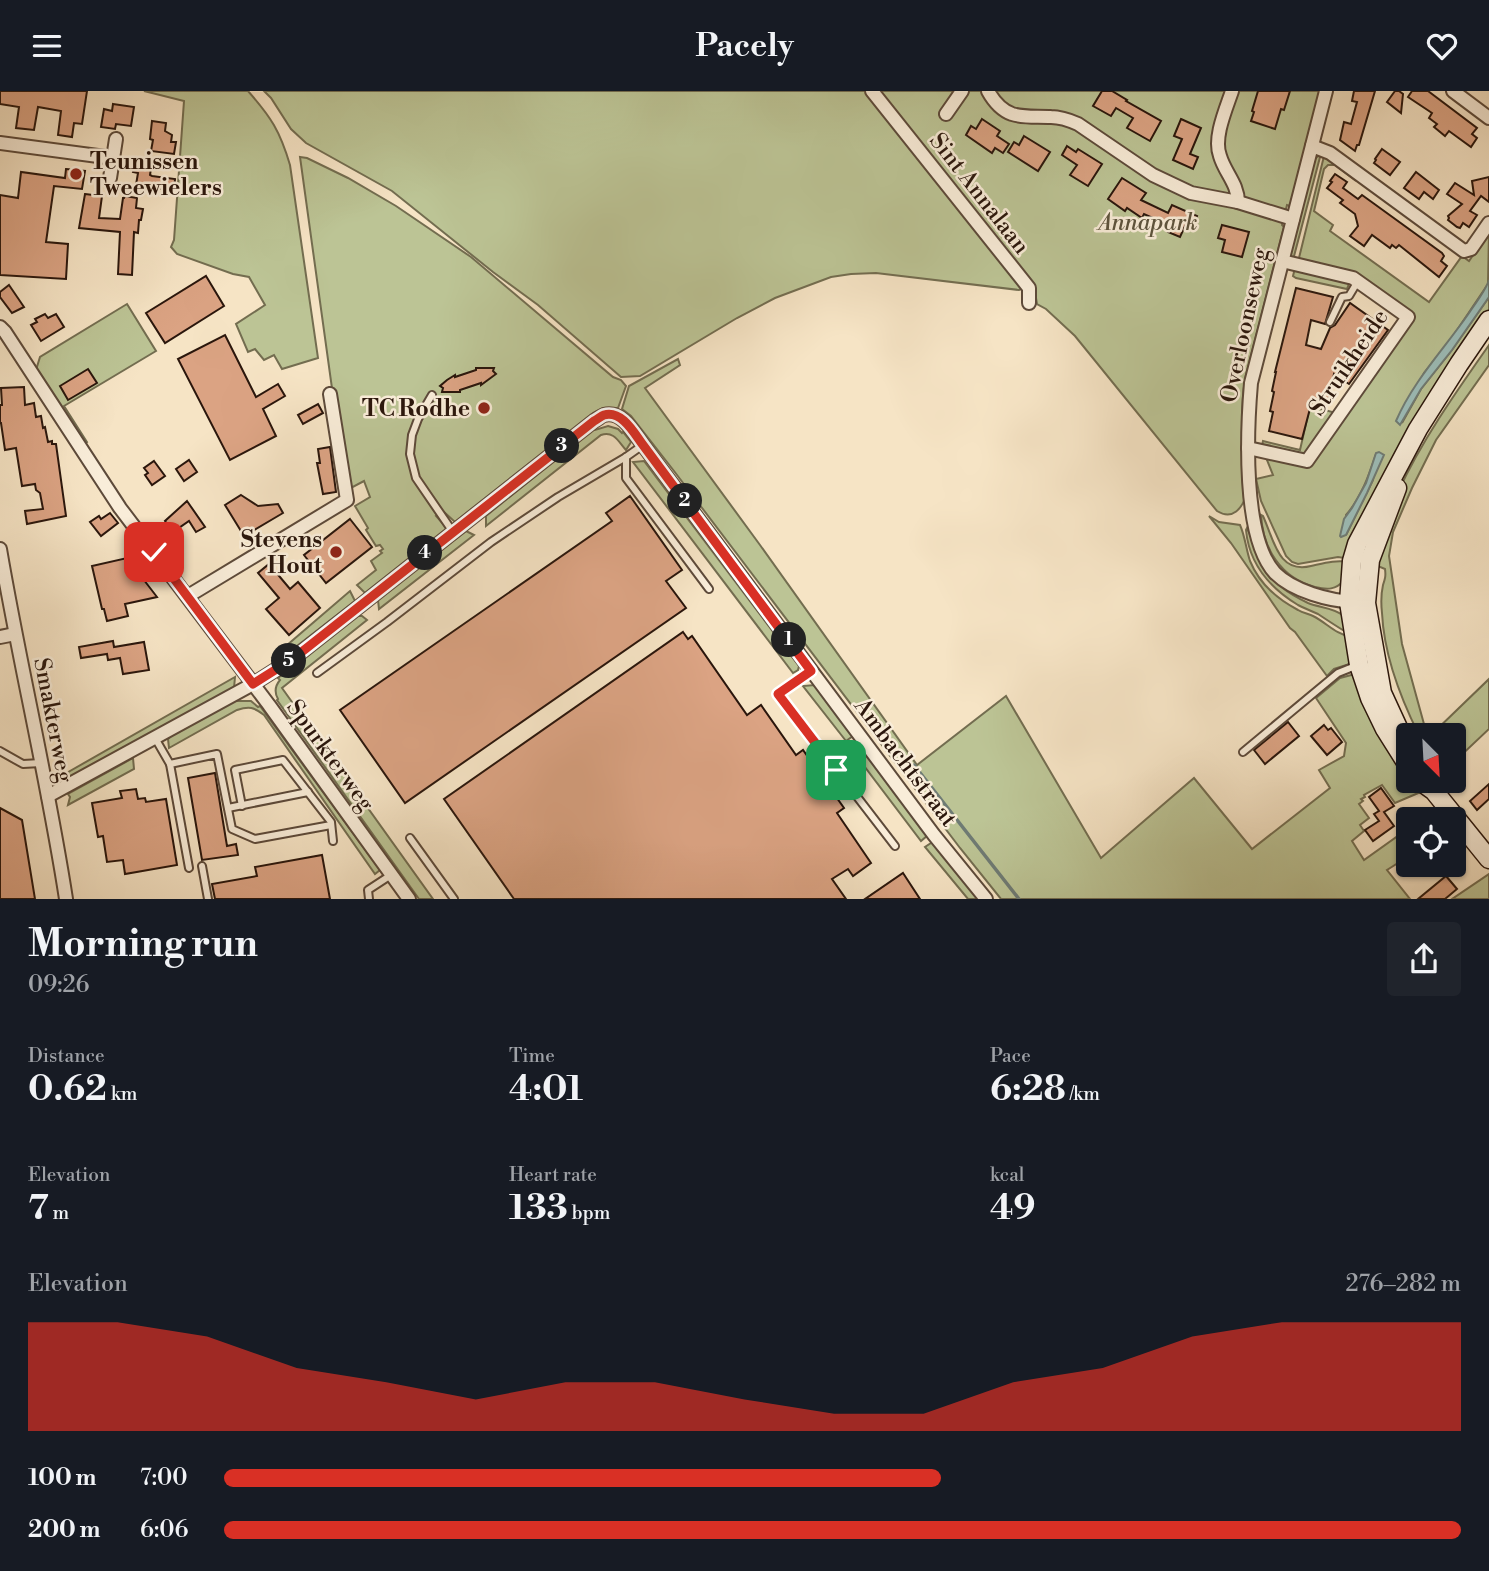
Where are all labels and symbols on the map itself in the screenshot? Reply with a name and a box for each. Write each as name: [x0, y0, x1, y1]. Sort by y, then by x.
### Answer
street label: Sint Annalaan: [923, 127, 1035, 260]
place label: Teunissen Tweewielers: [90, 148, 222, 202]
marker: Teunissen Tweewielers: [68, 166, 84, 182]
park label: Annapark: [1095, 209, 1198, 237]
street label: Overloonseweg: [1215, 245, 1275, 405]
street label: Struikheide: [1303, 304, 1395, 421]
place label: TC Rodhe: [362, 395, 470, 423]
marker: TC Rodhe: [476, 400, 492, 416]
pin: 3: [544, 429, 580, 463]
pin: 2: [668, 483, 702, 519]
pin: [124, 522, 184, 582]
place label: Stevens Hout: [241, 526, 323, 580]
pin: 4: [408, 535, 442, 571]
marker: Stevens Hout: [328, 544, 344, 560]
pin: 1: [772, 623, 806, 657]
pin: 5: [272, 643, 306, 679]
street label: Smakterweg: [27, 655, 79, 785]
street label: Ambachtstraat: [847, 692, 963, 832]
street label: Spurkterweg: [280, 694, 380, 817]
north arrow: [1396, 723, 1466, 793]
pin: [806, 740, 866, 800]

